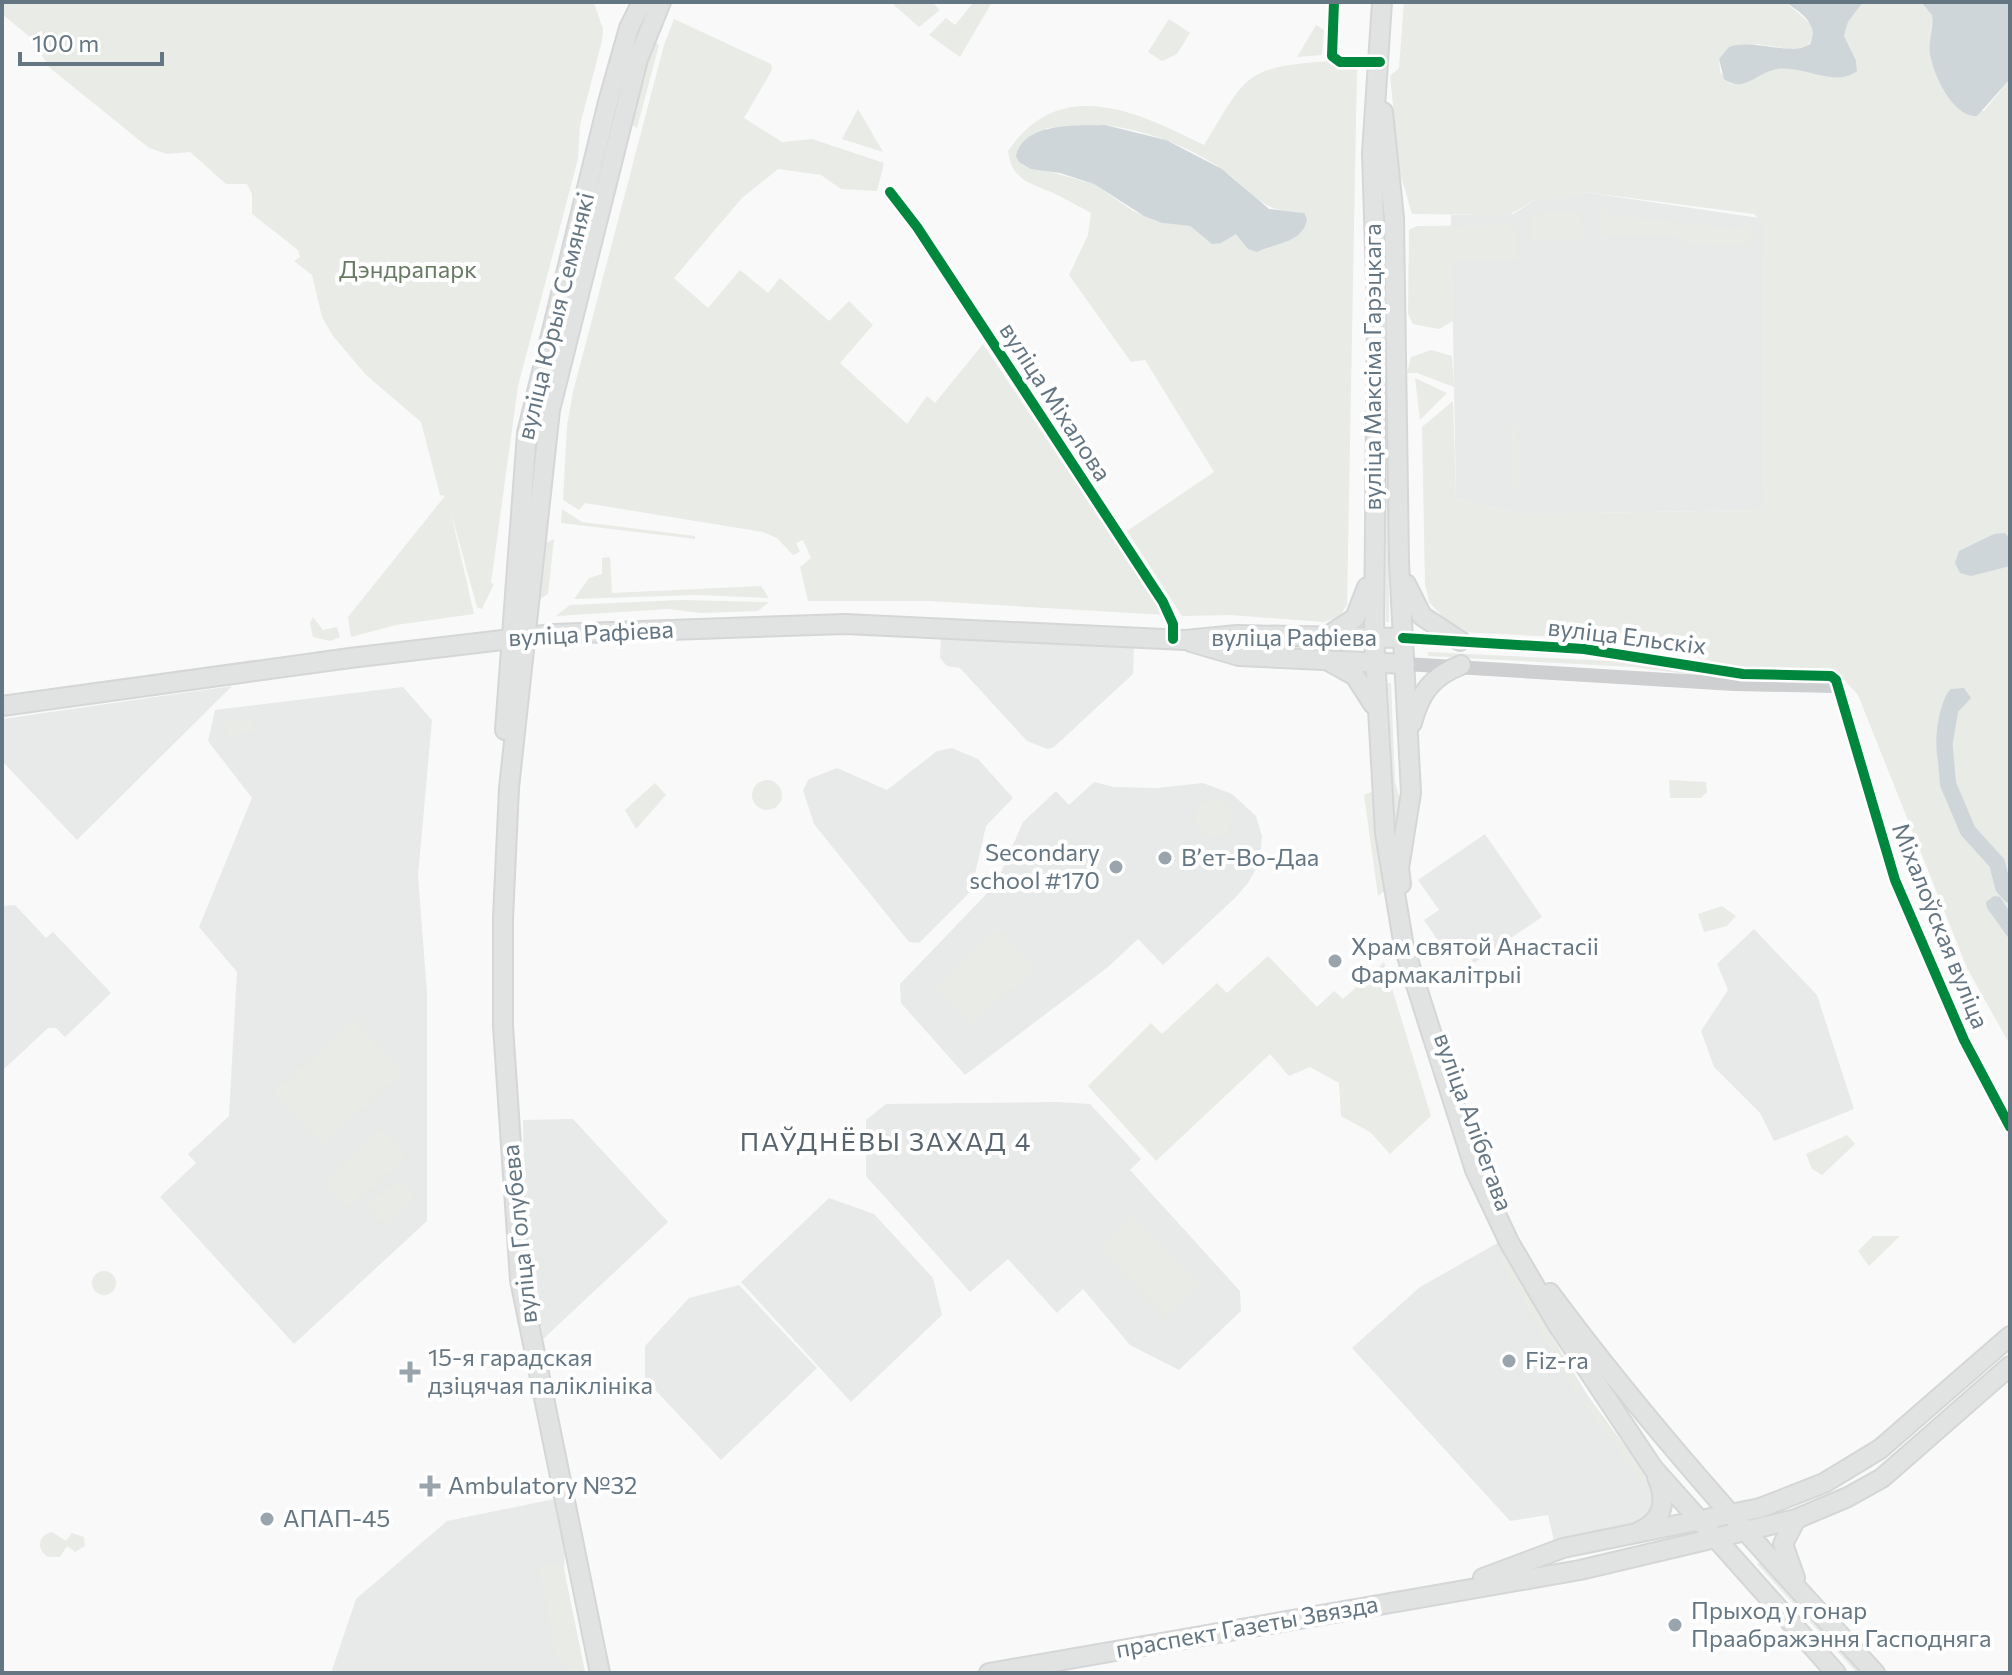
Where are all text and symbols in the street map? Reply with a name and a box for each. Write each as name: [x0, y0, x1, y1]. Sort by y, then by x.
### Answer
scale bar: [20, 16, 162, 66]
text: 100 m: [32, 28, 99, 57]
street label: вуліца Юрыя Семянякі: [510, 189, 599, 442]
street label: вуліца Максіма Гарэцкага: [1357, 223, 1386, 511]
park label: Дэндрапарк: [339, 254, 477, 283]
street label: вуліца Міхалова: [994, 317, 1118, 486]
street label: вуліца Ельскіх: [1546, 611, 1708, 660]
street label: вуліца Рафіева: [507, 614, 674, 651]
street label: вуліца Рафіева: [1211, 622, 1377, 651]
street label: Міхалоўская вуліца: [1887, 818, 1996, 1032]
place label: Secondary school #170: [969, 837, 1100, 894]
place label: Вʼет-Во-Даа: [1181, 842, 1319, 871]
marker: Вʼет-Во-Даа: [1156, 849, 1174, 867]
marker: Secondary school #170: [1107, 858, 1125, 876]
place label: Храм святой Анастасіі Фармакалітрыі: [1351, 931, 1599, 988]
marker: Храм святой Анастасіі Фармакалітрыі: [1326, 952, 1344, 970]
street label: вуліца Алібегава: [1429, 1029, 1520, 1214]
district label: ПАЎДНЁВЫ ЗАХАД 4: [740, 1125, 1032, 1156]
street label: вуліца Голубева: [495, 1143, 542, 1325]
place label: 15-я гарадская дзіцячая паліклініка: [428, 1342, 653, 1399]
place label: Fiz-ra: [1525, 1345, 1589, 1374]
marker: Fiz-ra: [1500, 1352, 1518, 1370]
marker: 15-я гарадская дзіцячая паліклініка: [399, 1361, 421, 1383]
place label: Ambulatory №32: [448, 1470, 637, 1499]
marker: Ambulatory №32: [419, 1475, 441, 1497]
place label: АПАП-45: [283, 1503, 390, 1532]
marker: АПАП-45: [258, 1510, 276, 1528]
street label: праспект Газеты Звязда: [1113, 1588, 1380, 1663]
place label: Прыход у гонар Праабражэння Гасподняга: [1691, 1595, 1991, 1652]
marker: Прыход у гонар Праабражэння Гасподняга: [1666, 1616, 1684, 1634]

